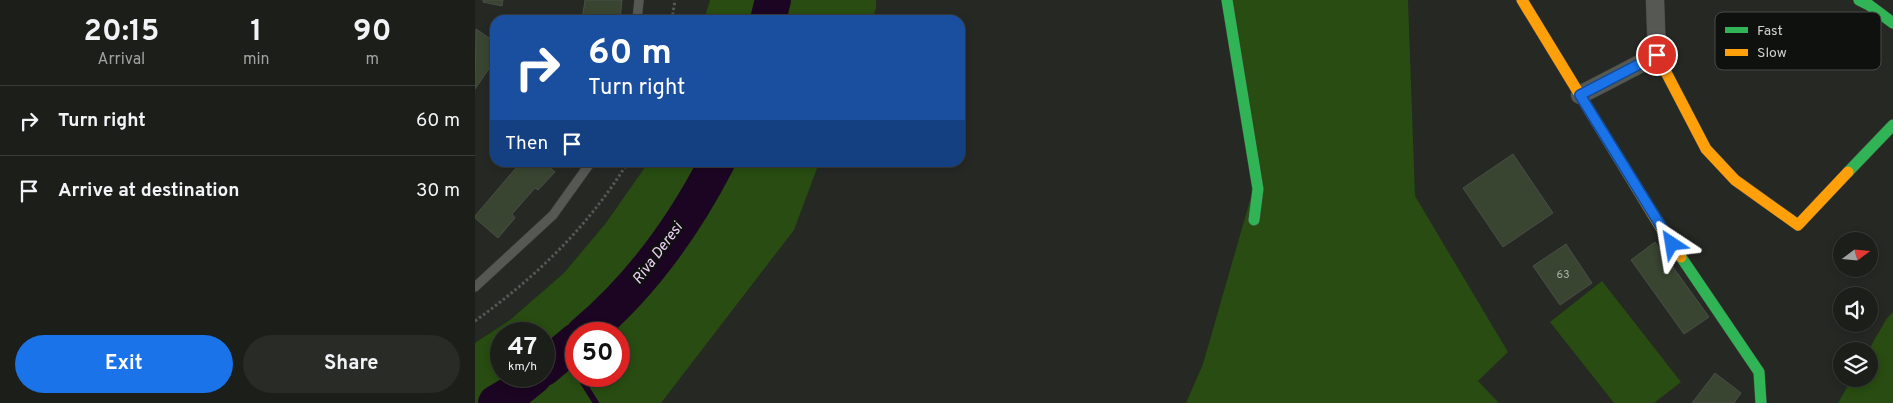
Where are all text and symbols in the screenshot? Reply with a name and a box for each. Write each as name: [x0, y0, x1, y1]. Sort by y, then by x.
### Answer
legend: [1715, 12, 1881, 70]
text: 20:15: [84, 14, 159, 51]
text: 1: [250, 14, 262, 51]
text: 90: [353, 14, 391, 51]
text: Fast: [1757, 23, 1783, 40]
text: 60 m: [588, 32, 672, 76]
pin: [1636, 34, 1678, 76]
icon: right: [505, 35, 570, 100]
icon: arrive: [1643, 41, 1671, 69]
text: Slow: [1757, 45, 1787, 62]
text: Arrival: [98, 50, 145, 70]
text: min: [243, 50, 270, 70]
text: m: [365, 50, 379, 70]
text: Turn right: [588, 75, 685, 102]
icon: right: [15, 107, 43, 135]
text: Turn right: [58, 109, 146, 133]
text: 60 m: [416, 109, 460, 133]
icon: arrive: [558, 130, 586, 158]
text: Then: [505, 132, 548, 156]
icon: arrive: [15, 177, 43, 205]
text: Arrive at destination: [58, 179, 239, 203]
text: 30 m: [416, 179, 460, 203]
position arrow: [1645, 217, 1697, 269]
water label: Riva Deresi: [629, 218, 688, 289]
north arrow: [1833, 232, 1877, 278]
map controls: [1833, 232, 1878, 387]
house number: 63: [1556, 268, 1570, 282]
button: sound: [1833, 287, 1878, 332]
speed limit sign: 50: [565, 322, 630, 387]
text: 47: [508, 332, 537, 364]
button: Exit: [15, 335, 233, 393]
button: Share: [243, 335, 460, 393]
button: layers: [1833, 342, 1878, 387]
text: km/h: [508, 359, 537, 375]

